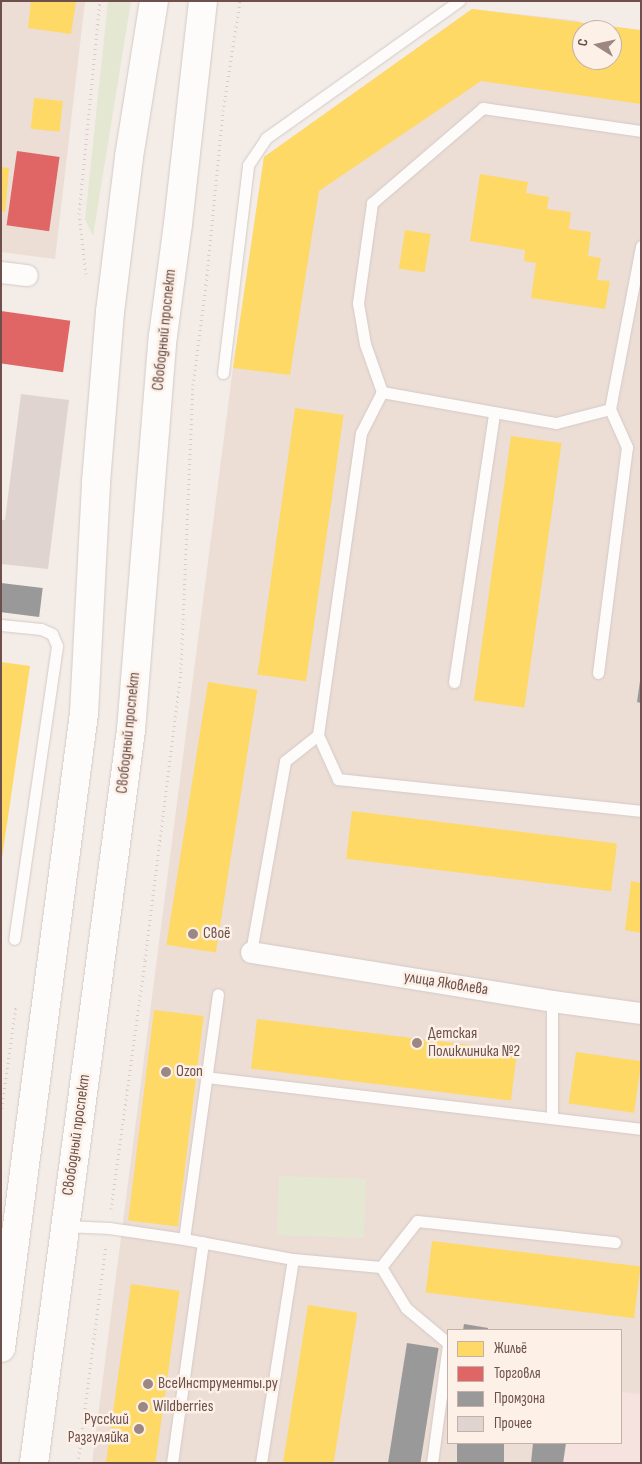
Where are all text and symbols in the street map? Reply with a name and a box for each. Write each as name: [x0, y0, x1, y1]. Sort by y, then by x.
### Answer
north arrow: [572, 20, 622, 70]
text: С: [574, 37, 592, 47]
street label: Свободный проспект: [149, 268, 181, 392]
street label: Свободный проспект: [113, 671, 145, 795]
place label: Своё: [203, 924, 230, 944]
marker: Своё: [187, 928, 199, 940]
street label: улица Яковлева: [402, 968, 490, 1000]
place label: Детская Поликлиника №2: [428, 1024, 520, 1062]
marker: Детская Поликлиника №2: [410, 1036, 424, 1050]
place label: Ozon: [176, 1062, 203, 1082]
marker: Ozon: [160, 1066, 172, 1078]
street label: Свободный проспект: [59, 1073, 95, 1197]
legend: [447, 1329, 622, 1444]
text: Жильё: [494, 1339, 527, 1358]
text: Торговля: [494, 1364, 541, 1383]
place label: ВсеИнструменты.ру: [158, 1374, 278, 1394]
marker: ВсеИнструменты.ру: [142, 1378, 154, 1390]
text: Промзона: [494, 1389, 545, 1408]
place label: Wildberries: [153, 1397, 213, 1417]
marker: Wildberries: [137, 1401, 149, 1413]
place label: Русский Разгуляйка: [68, 1410, 129, 1448]
text: Прочее: [494, 1414, 532, 1433]
marker: Русский Разгуляйка: [133, 1423, 145, 1435]

